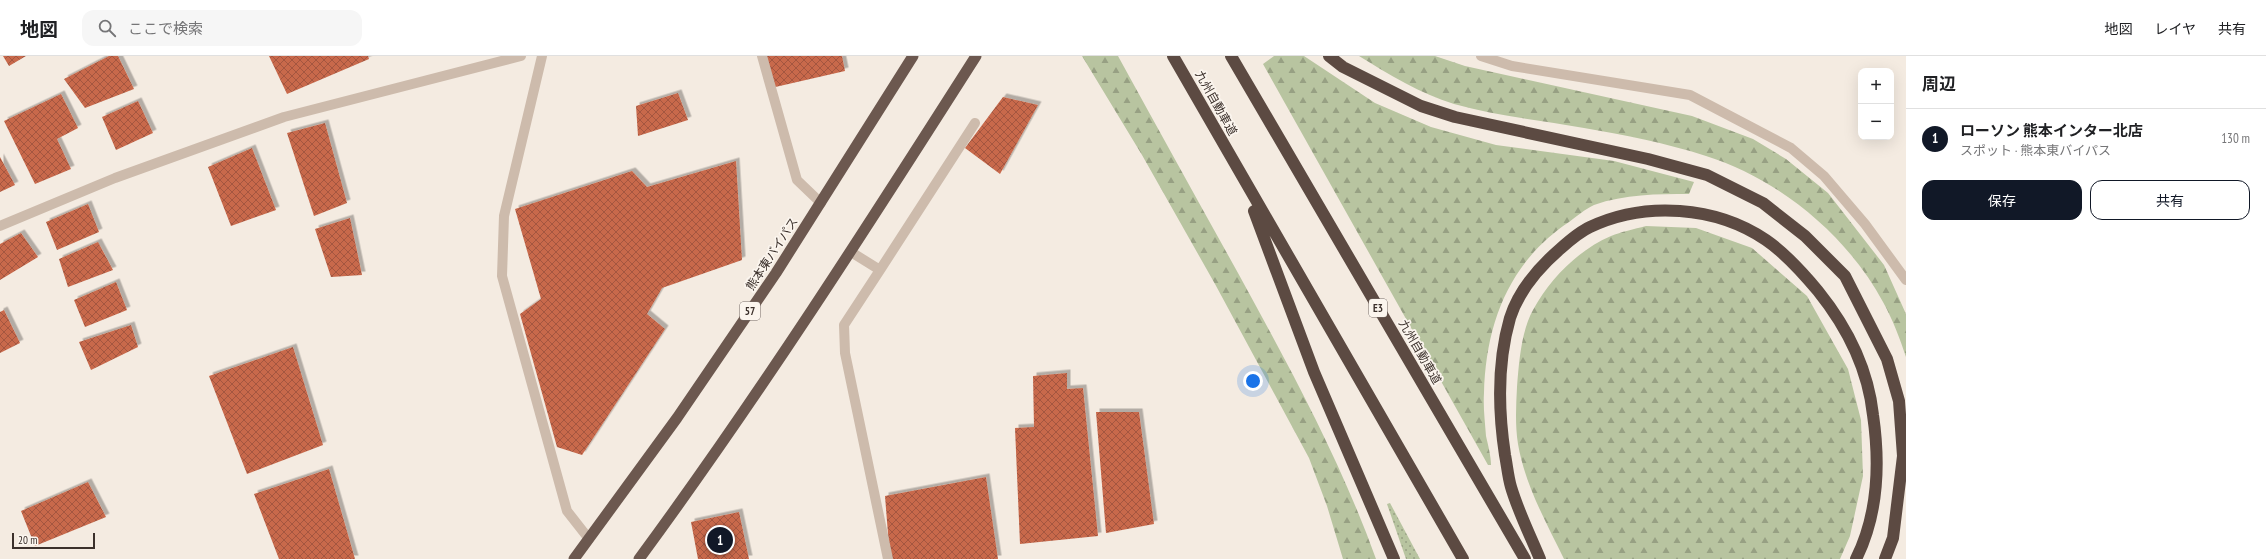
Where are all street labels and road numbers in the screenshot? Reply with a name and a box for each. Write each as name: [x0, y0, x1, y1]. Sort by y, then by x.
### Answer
street label: 九州自動車道: [1192, 68, 1240, 138]
street label: 熊本東バイパス: [742, 215, 801, 293]
road number: E3: [1369, 299, 1387, 317]
road number: 57: [740, 302, 760, 320]
street label: 九州自動車道: [1396, 317, 1445, 387]

